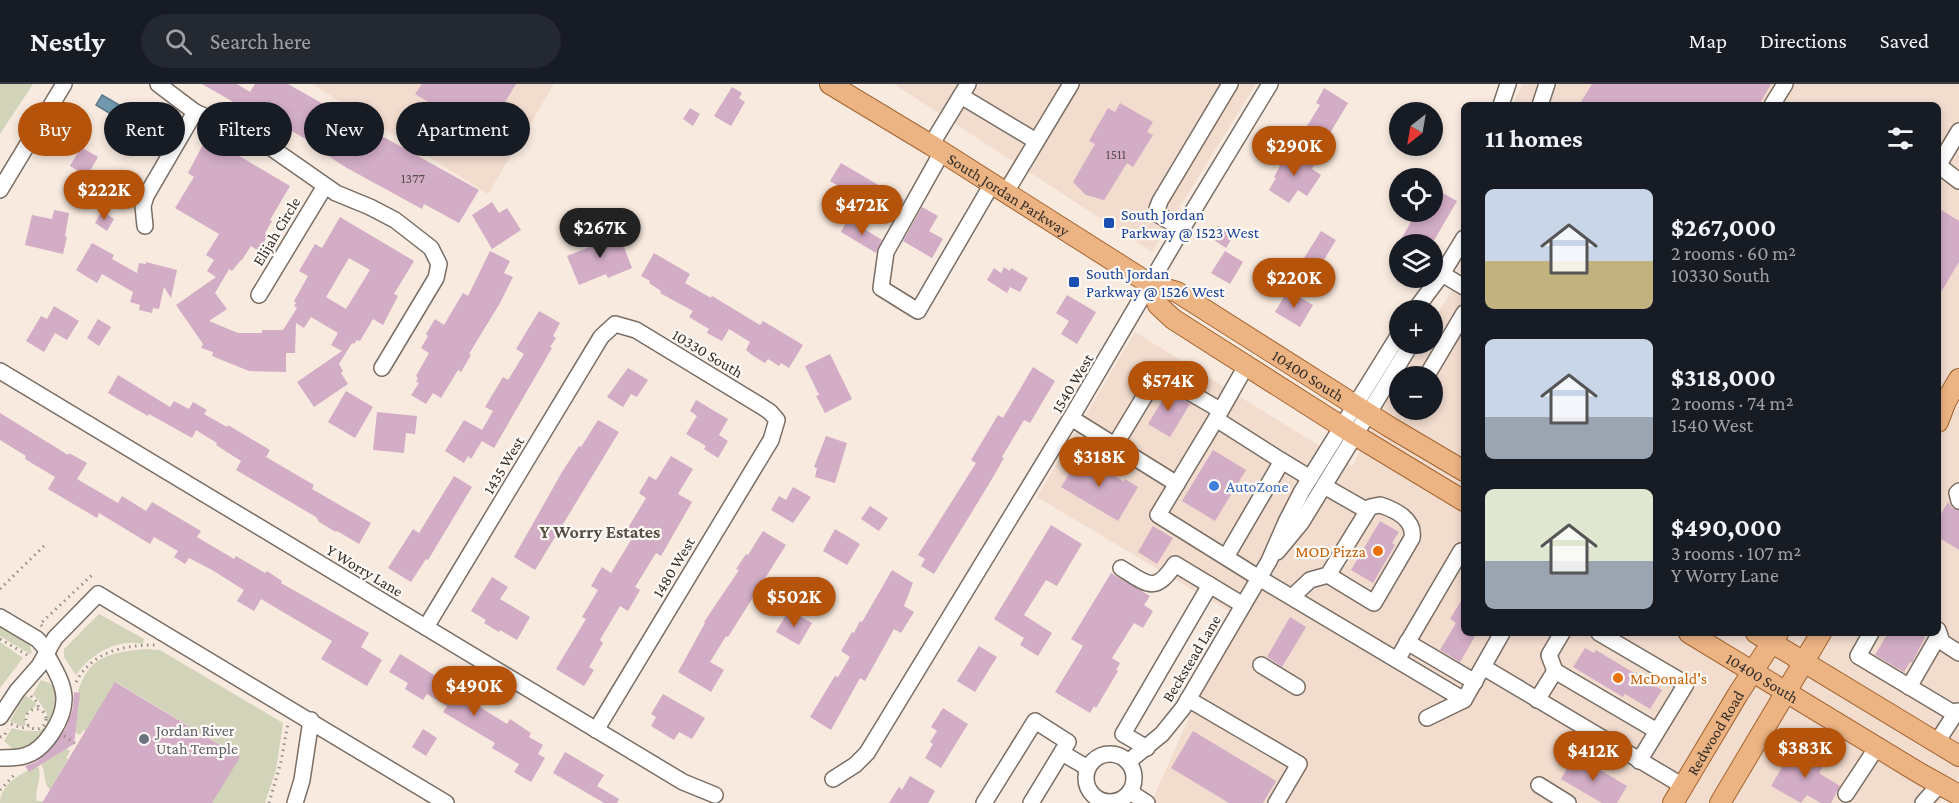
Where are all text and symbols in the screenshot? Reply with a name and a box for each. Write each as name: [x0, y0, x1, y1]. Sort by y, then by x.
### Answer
search box: [141, 14, 561, 68]
icon: search: [162, 25, 195, 58]
text: Nestly: [30, 26, 105, 57]
text: Search here: [210, 29, 311, 54]
text: Map: [1689, 29, 1727, 53]
text: Directions: [1760, 29, 1847, 53]
text: Saved: [1880, 29, 1929, 53]
chip: Buy: [18, 102, 92, 156]
chip: Rent: [104, 102, 185, 156]
chip: Filters: [197, 102, 292, 156]
chip: New: [304, 102, 384, 156]
chip: Apartment: [396, 102, 530, 156]
north arrow: [1389, 102, 1443, 156]
map controls: [1389, 102, 1443, 420]
icon: filters: [1884, 122, 1917, 155]
text: 11 homes: [1485, 124, 1583, 153]
pin: $290K: [1252, 126, 1336, 177]
text: $290K: [1266, 134, 1322, 156]
house number: 1511: [1106, 146, 1127, 162]
street label: South Jordan Parkway: [944, 150, 1073, 241]
button: locate: [1389, 168, 1443, 222]
pin: $222K: [62, 170, 146, 221]
house number: 1377: [401, 170, 426, 186]
text: $222K: [78, 178, 130, 200]
pin: $472K: [820, 185, 904, 236]
text: $472K: [836, 193, 888, 215]
street label: Elijah Circle: [249, 194, 304, 269]
place label: South Jordan Parkway @ 1523 West: [1121, 206, 1260, 242]
pin: $267K: [558, 208, 642, 259]
icon: home: [1533, 213, 1605, 285]
text: $267,000: [1671, 213, 1776, 242]
text: $267K: [574, 216, 626, 238]
marker: South Jordan Parkway @ 1523 West: [1102, 216, 1116, 230]
button: layers: [1389, 234, 1443, 288]
text: 2 rooms · 60 m²: [1671, 242, 1796, 264]
pin: $220K: [1252, 258, 1336, 309]
text: 10330 South: [1671, 264, 1770, 286]
place label: South Jordan Parkway @ 1526 West: [1086, 265, 1225, 301]
text: $220K: [1266, 266, 1322, 288]
marker: South Jordan Parkway @ 1526 West: [1067, 275, 1081, 289]
button: +: [1389, 300, 1443, 354]
street label: 10330 South: [669, 326, 746, 381]
street label: 10400 South: [1269, 347, 1347, 405]
street label: 1540 West: [1048, 350, 1097, 416]
pin: $574K: [1126, 361, 1210, 412]
icon: home: [1533, 363, 1605, 435]
text: $318,000: [1671, 363, 1776, 392]
button: −: [1389, 366, 1443, 420]
text: $574K: [1142, 369, 1194, 391]
text: 2 rooms · 74 m²: [1671, 392, 1793, 414]
text: 1540 West: [1671, 414, 1753, 436]
street label: 1435 West: [480, 433, 528, 497]
pin: $318K: [1057, 437, 1141, 488]
text: $318K: [1073, 445, 1125, 467]
place label: AutoZone: [1226, 478, 1288, 495]
marker: AutoZone: [1207, 479, 1221, 493]
icon: home: [1533, 513, 1605, 585]
text: $490,000: [1671, 513, 1782, 542]
district label: Y Worry Estates: [540, 522, 660, 542]
street label: 1480 West: [649, 534, 698, 600]
street label: Y Worry Lane: [323, 541, 406, 601]
text: 3 rooms · 107 m²: [1671, 542, 1801, 564]
place label: MOD Pizza: [1295, 543, 1367, 560]
marker: MOD Pizza: [1371, 544, 1385, 558]
text: Y Worry Lane: [1671, 564, 1779, 586]
pin: $502K: [752, 577, 836, 628]
text: $502K: [767, 585, 821, 607]
street label: Beckstead Lane: [1159, 612, 1224, 705]
street label: 10400 South: [1723, 650, 1802, 707]
pin: $490K: [432, 666, 516, 717]
place label: McDonald's: [1630, 670, 1707, 687]
marker: McDonald's: [1611, 671, 1625, 685]
text: $490K: [446, 674, 502, 696]
street label: Redwood Road: [1684, 687, 1747, 778]
place label: Jordan River Utah Temple: [154, 722, 238, 758]
pin: $383K: [1763, 728, 1847, 779]
pin: $412K: [1551, 731, 1635, 782]
marker: Jordan River Utah Temple: [137, 732, 151, 746]
text: $383K: [1778, 736, 1832, 758]
text: $412K: [1567, 739, 1619, 761]

